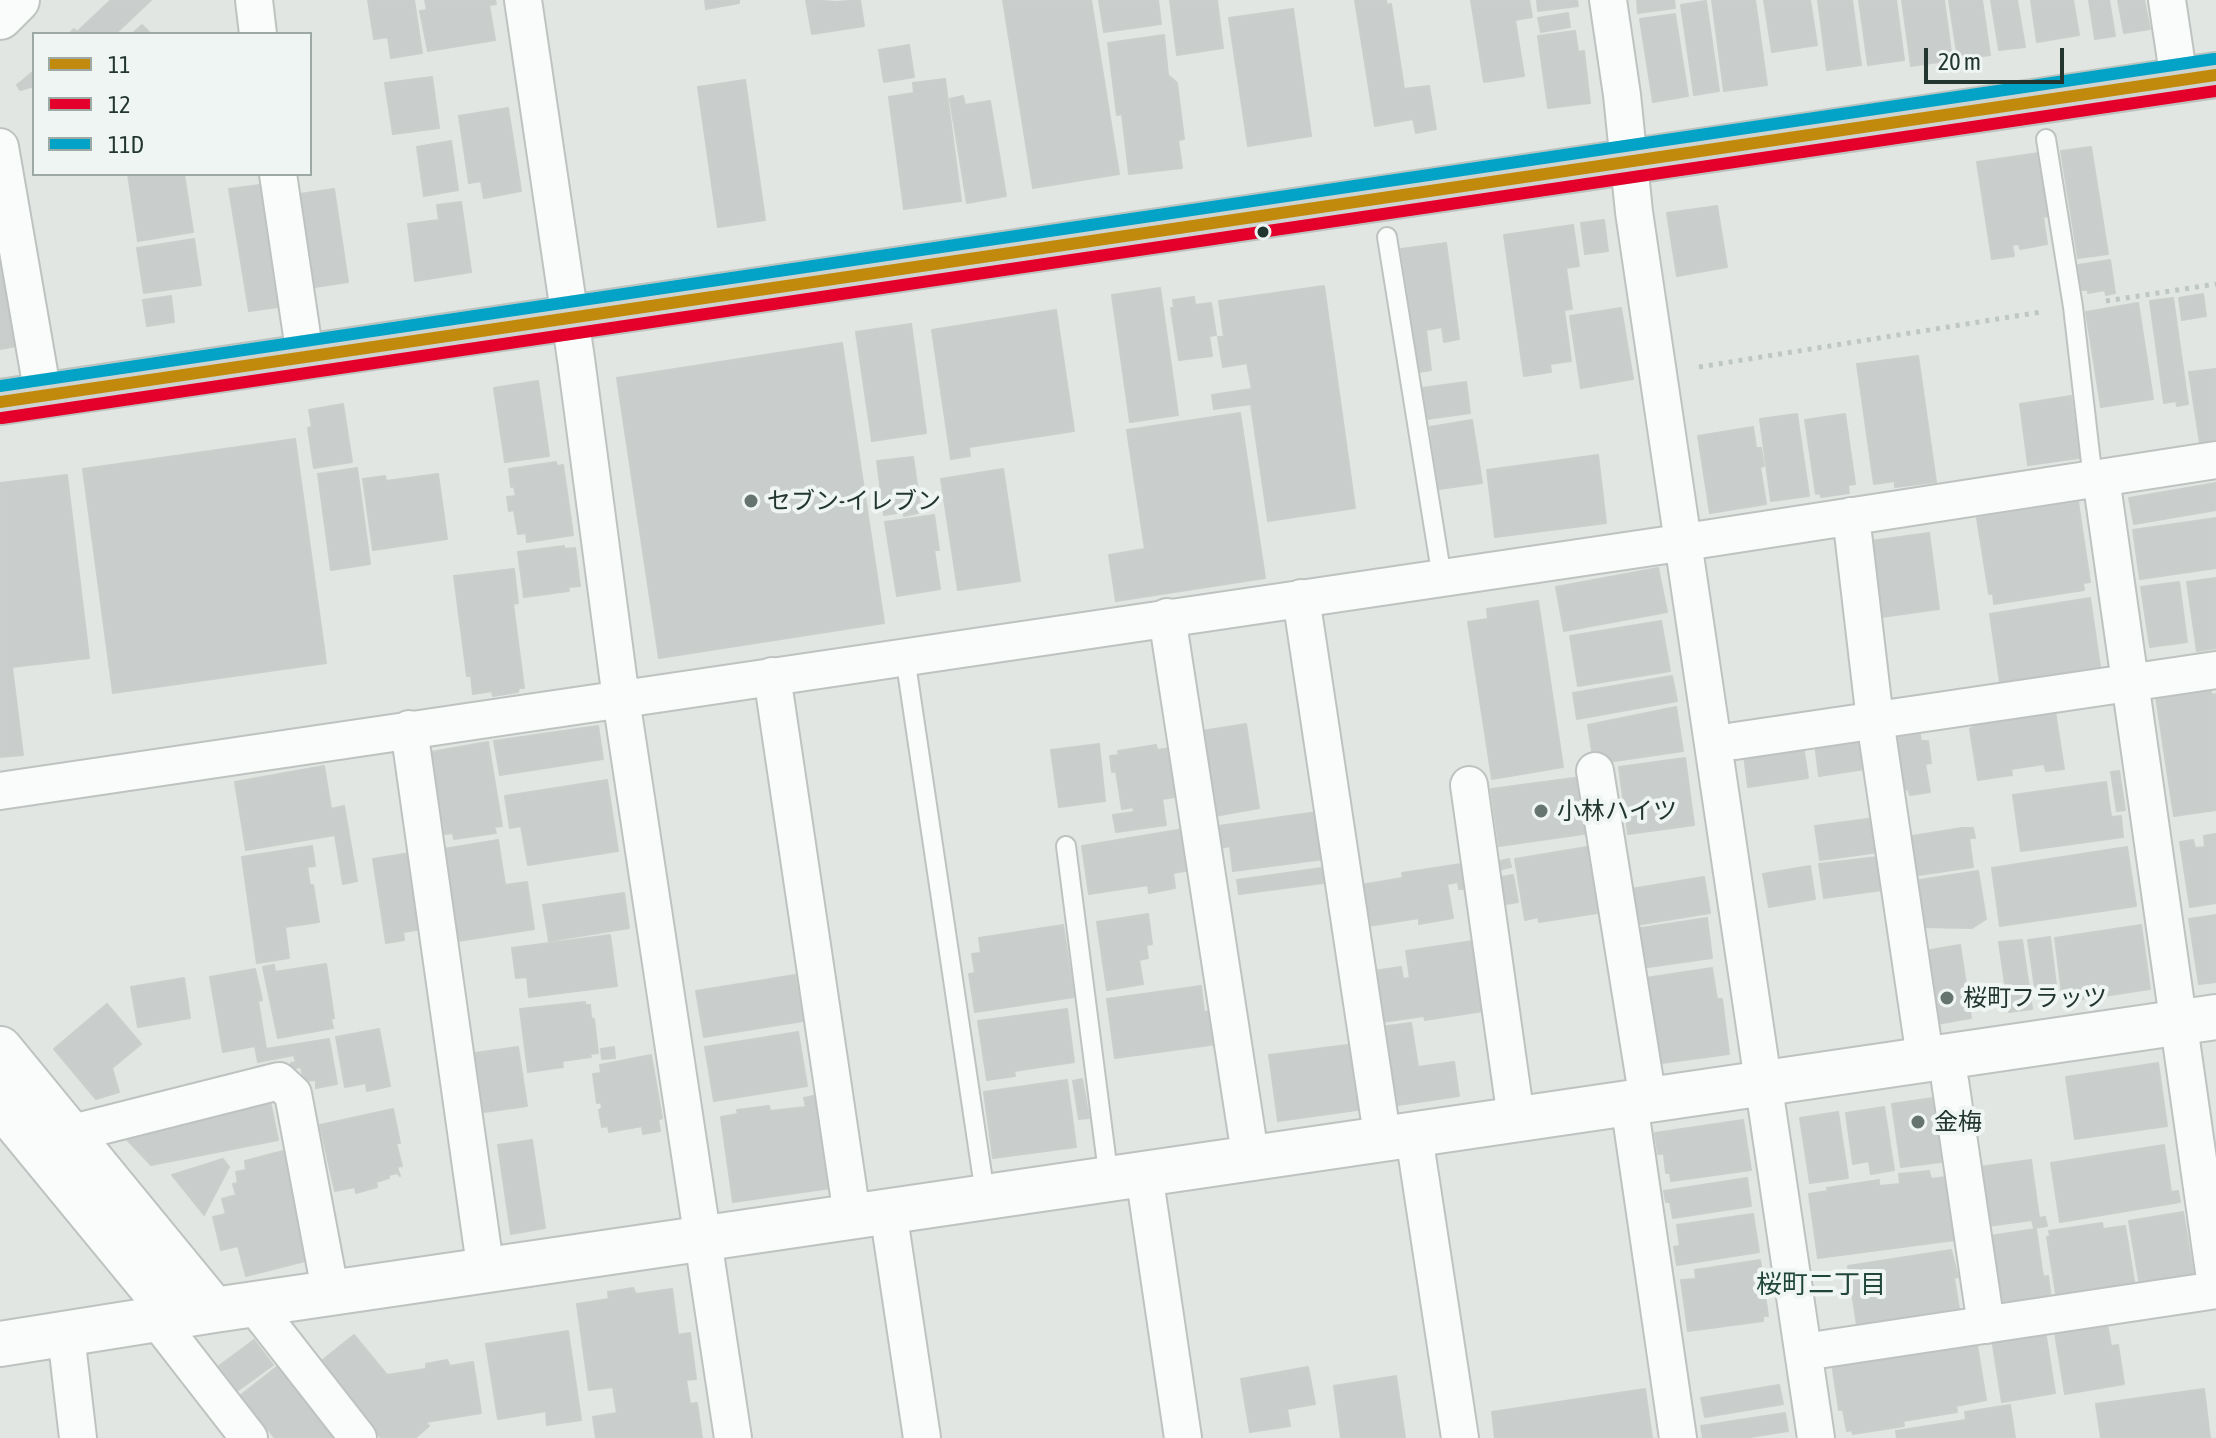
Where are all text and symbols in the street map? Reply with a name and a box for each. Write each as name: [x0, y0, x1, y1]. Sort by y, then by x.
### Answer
legend: [32, 32, 312, 176]
scale bar: [1928, 32, 2068, 82]
text: 20 m: [1938, 48, 1981, 75]
text: 11: [108, 51, 131, 78]
text: 12: [108, 91, 131, 118]
text: 11D: [108, 131, 144, 158]
unlabelled marker: [1255, 224, 1271, 240]
place label: セブン-イレブン: [767, 487, 941, 515]
marker: セブン-イレブン: [742, 492, 760, 510]
place label: 小林ハイツ: [1557, 797, 1677, 825]
marker: 小林ハイツ: [1532, 802, 1550, 820]
place label: 桜町フラッツ: [1963, 984, 2107, 1012]
marker: 桜町フラッツ: [1938, 989, 1956, 1007]
place label: 金梅: [1934, 1108, 1982, 1136]
marker: 金梅: [1909, 1113, 1927, 1131]
district label: 桜町二丁目: [1756, 1269, 1886, 1301]

